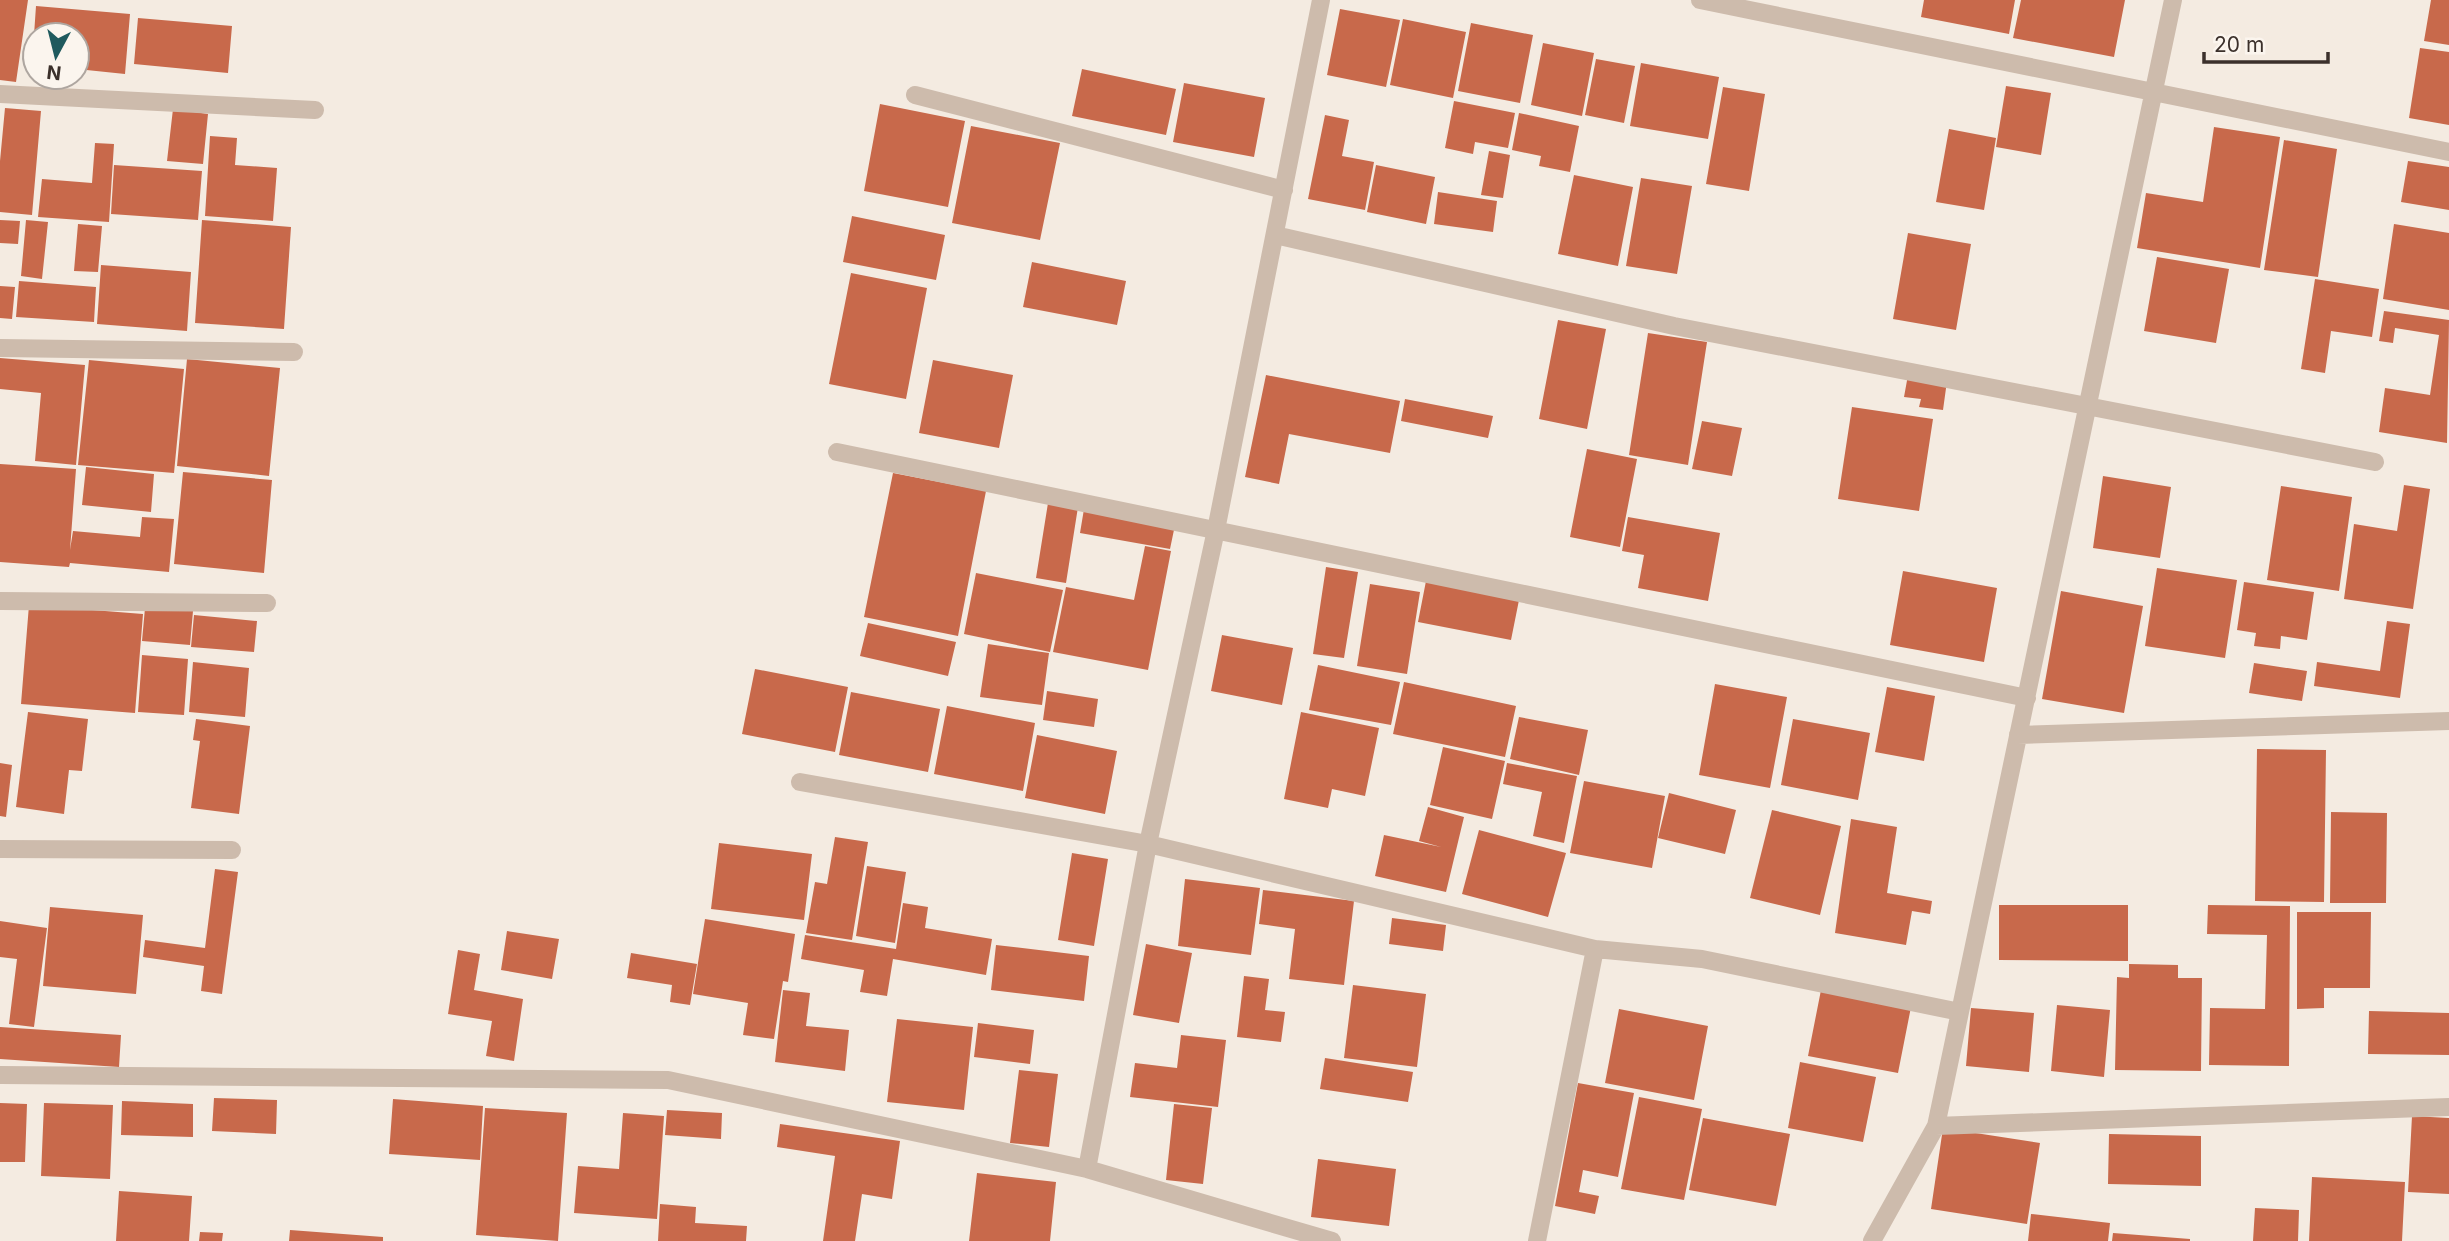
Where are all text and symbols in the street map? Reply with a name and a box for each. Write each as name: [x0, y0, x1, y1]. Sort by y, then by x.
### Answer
north arrow: [21, 21, 91, 91]
scale bar: [2204, 21, 2328, 65]
text: 20 m: [2214, 32, 2264, 57]
text: N: [45, 60, 63, 85]

